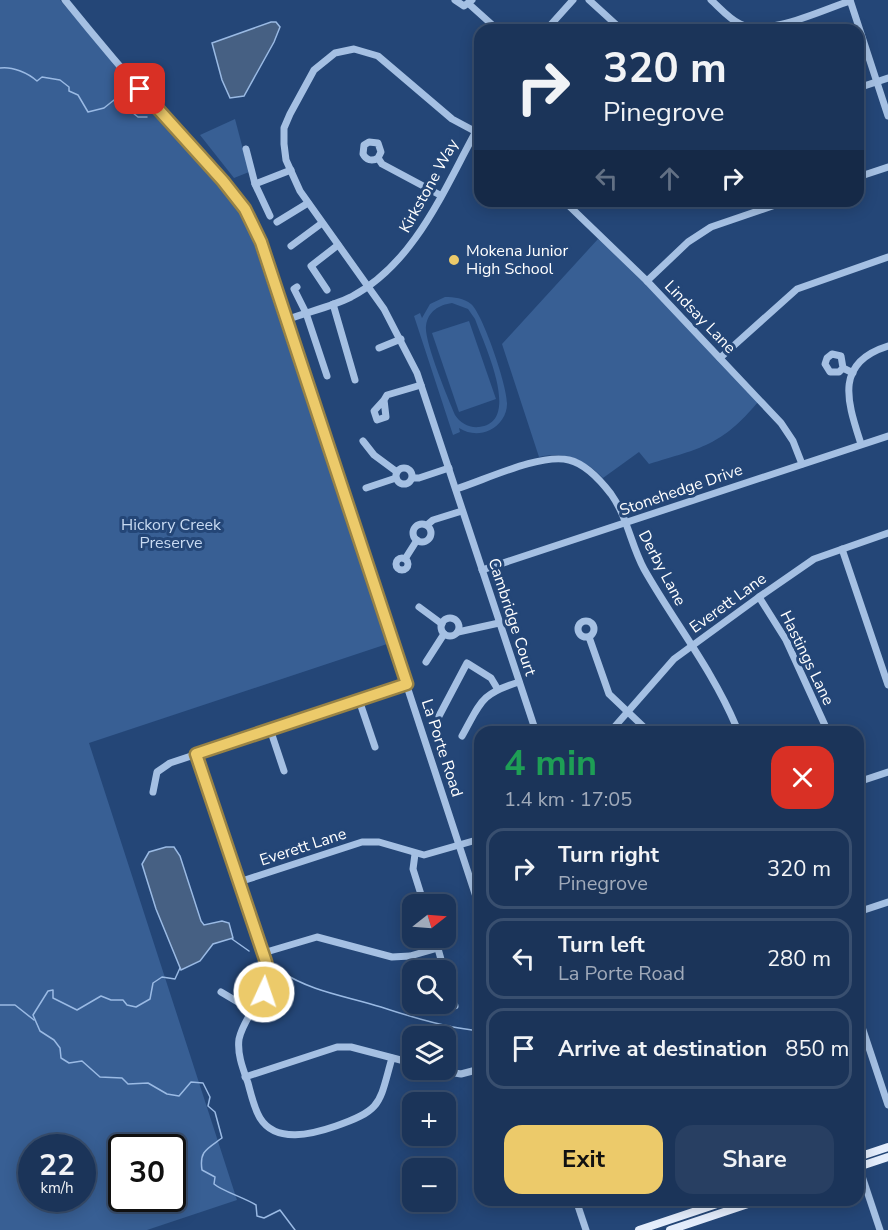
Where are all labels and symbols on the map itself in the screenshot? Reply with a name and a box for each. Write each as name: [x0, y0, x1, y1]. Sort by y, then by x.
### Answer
pin: [114, 63, 165, 114]
street label: Kirkstone Way: [394, 134, 464, 237]
place label: Mokena Junior High School: [466, 240, 568, 280]
marker: Mokena Junior High School: [447, 253, 461, 267]
street label: Lindsay Lane: [659, 276, 741, 358]
street label: Stonehedge Drive: [617, 459, 745, 521]
park label: Hickory Creek Preserve: [121, 514, 222, 554]
street label: Derby Lane: [633, 526, 691, 610]
street label: Cambridge Court: [483, 555, 542, 679]
street label: Everett Lane: [685, 568, 771, 638]
street label: Hastings Lane: [775, 607, 839, 709]
street label: La Porte Road: [416, 696, 468, 800]
street label: Everett Lane: [257, 823, 349, 871]
north arrow: [402, 894, 456, 948]
position arrow: [232, 960, 296, 1024]
speed limit sign: 30: [108, 1134, 186, 1212]

